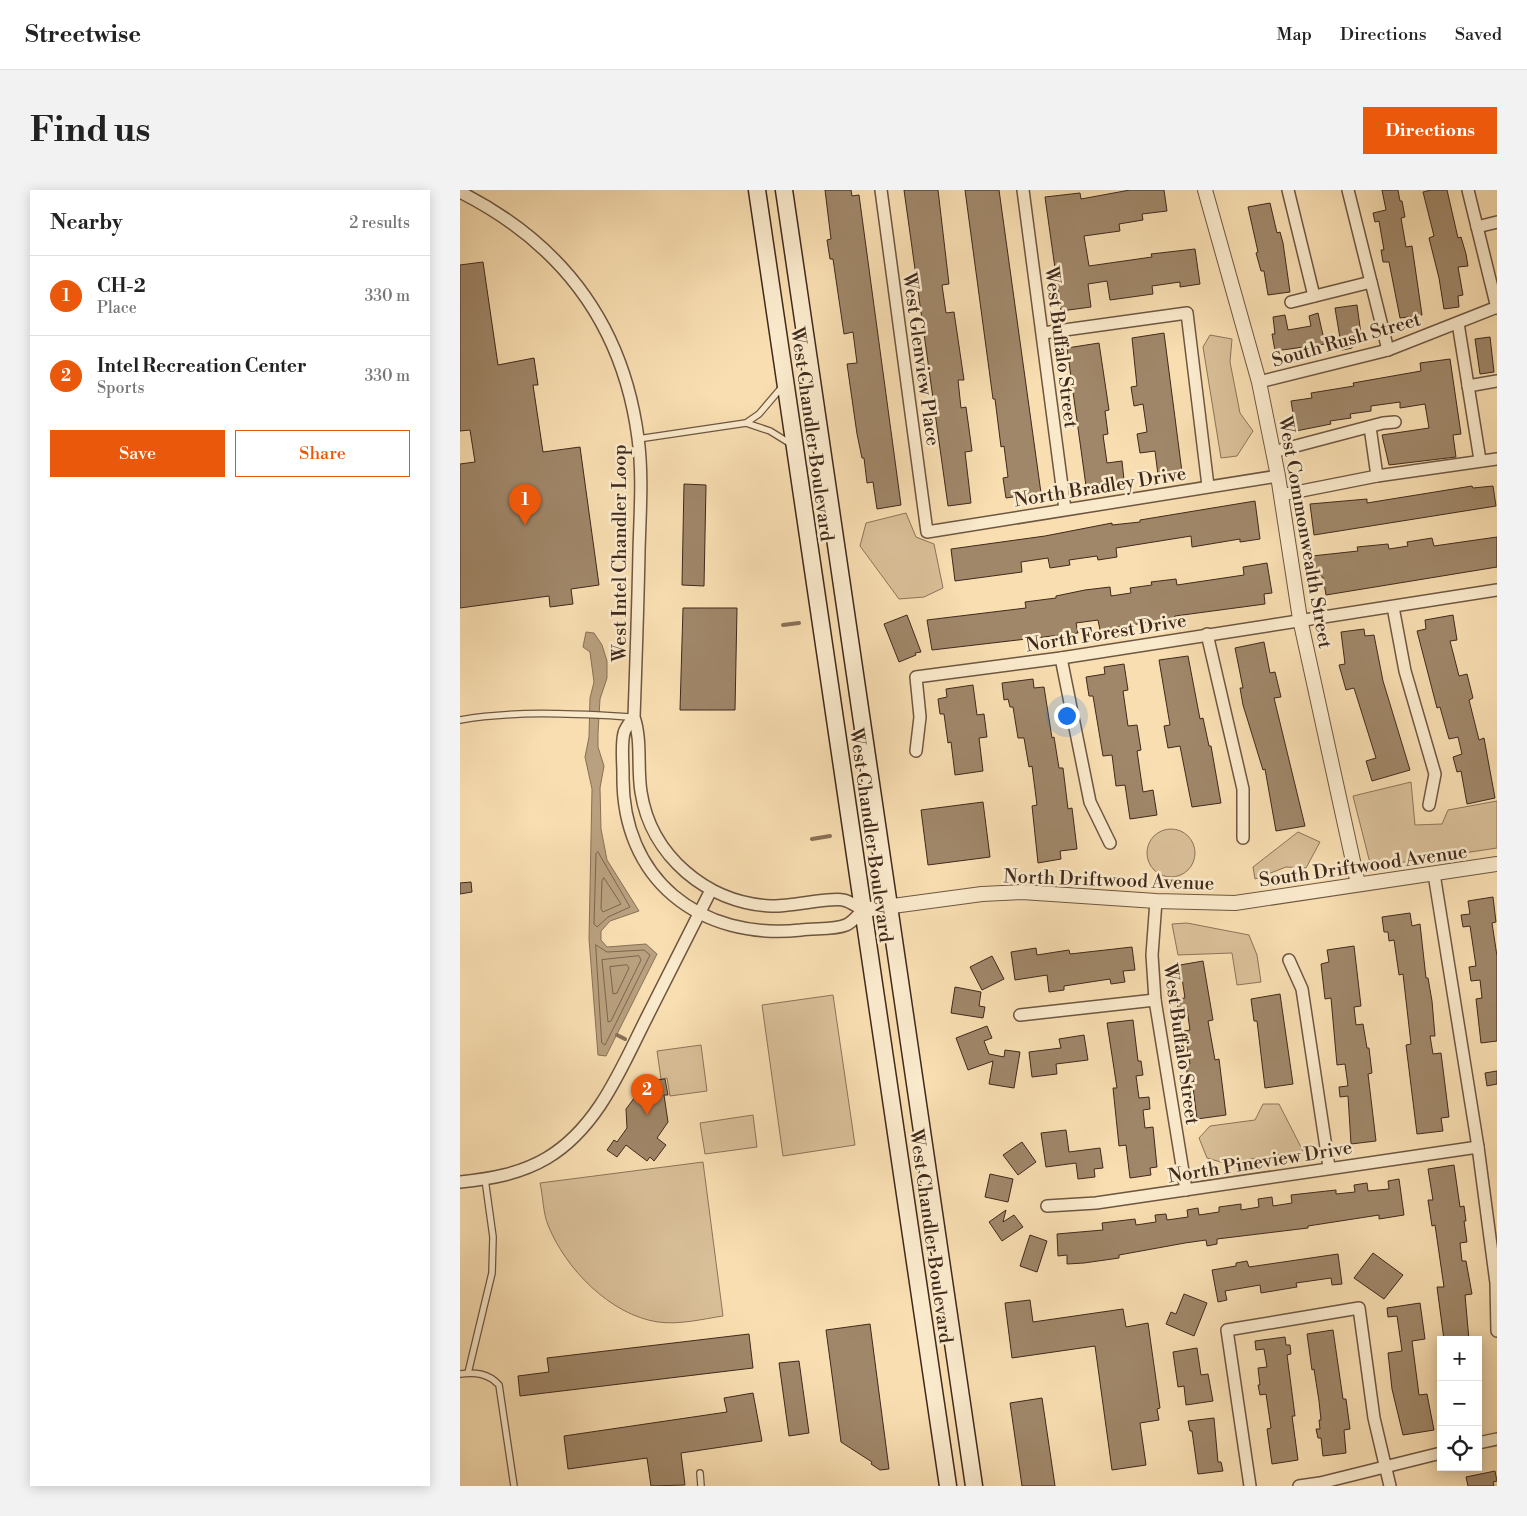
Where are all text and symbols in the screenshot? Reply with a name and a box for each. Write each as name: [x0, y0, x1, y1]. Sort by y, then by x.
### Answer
text: Streetwise: [25, 20, 141, 50]
text: Map: [1276, 23, 1312, 46]
text: Directions: [1340, 23, 1427, 46]
text: Saved: [1455, 23, 1502, 46]
button: Directions: [1363, 107, 1497, 154]
text: Find us: [30, 109, 150, 152]
text: Nearby: [50, 210, 123, 236]
text: 2 results: [349, 213, 410, 233]
street label: West Buffalo Street: [1039, 264, 1083, 430]
street label: West Glenview Place: [897, 270, 945, 447]
text: CH-2: [97, 274, 146, 298]
text: 1: [62, 286, 70, 306]
text: 330 m: [364, 286, 410, 306]
text: Place: [97, 298, 137, 318]
street label: South Rush Street: [1269, 307, 1424, 373]
street label: West Chandler Boulevard: [785, 325, 839, 543]
text: Intel Recreation Center: [97, 354, 307, 378]
text: 2: [61, 366, 71, 386]
text: 330 m: [364, 366, 410, 386]
text: Sports: [97, 378, 144, 398]
street label: West Commonwealth Street: [1273, 413, 1337, 650]
button: Save: [50, 430, 225, 477]
button: Share: [235, 430, 410, 477]
street label: West Intel Chandler Loop: [608, 444, 632, 663]
street label: North Bradley Drive: [1012, 462, 1188, 512]
pin: 1: [509, 484, 541, 525]
street label: North Forest Drive: [1024, 608, 1188, 658]
your location: [1054, 703, 1080, 729]
street label: West Chandler Boulevard: [844, 726, 898, 944]
street label: South Driftwood Avenue: [1257, 839, 1469, 892]
street label: North Driftwood Avenue: [1003, 864, 1215, 896]
street label: West Buffalo Street: [1158, 961, 1204, 1127]
pin: 2: [631, 1074, 663, 1115]
street label: West Chandler Boulevard: [904, 1127, 958, 1345]
street label: North Pineview Drive: [1166, 1136, 1354, 1188]
map controls: [1437, 1336, 1482, 1471]
button: +: [1437, 1336, 1482, 1381]
button: −: [1437, 1381, 1482, 1426]
button: locate: [1437, 1426, 1482, 1471]

